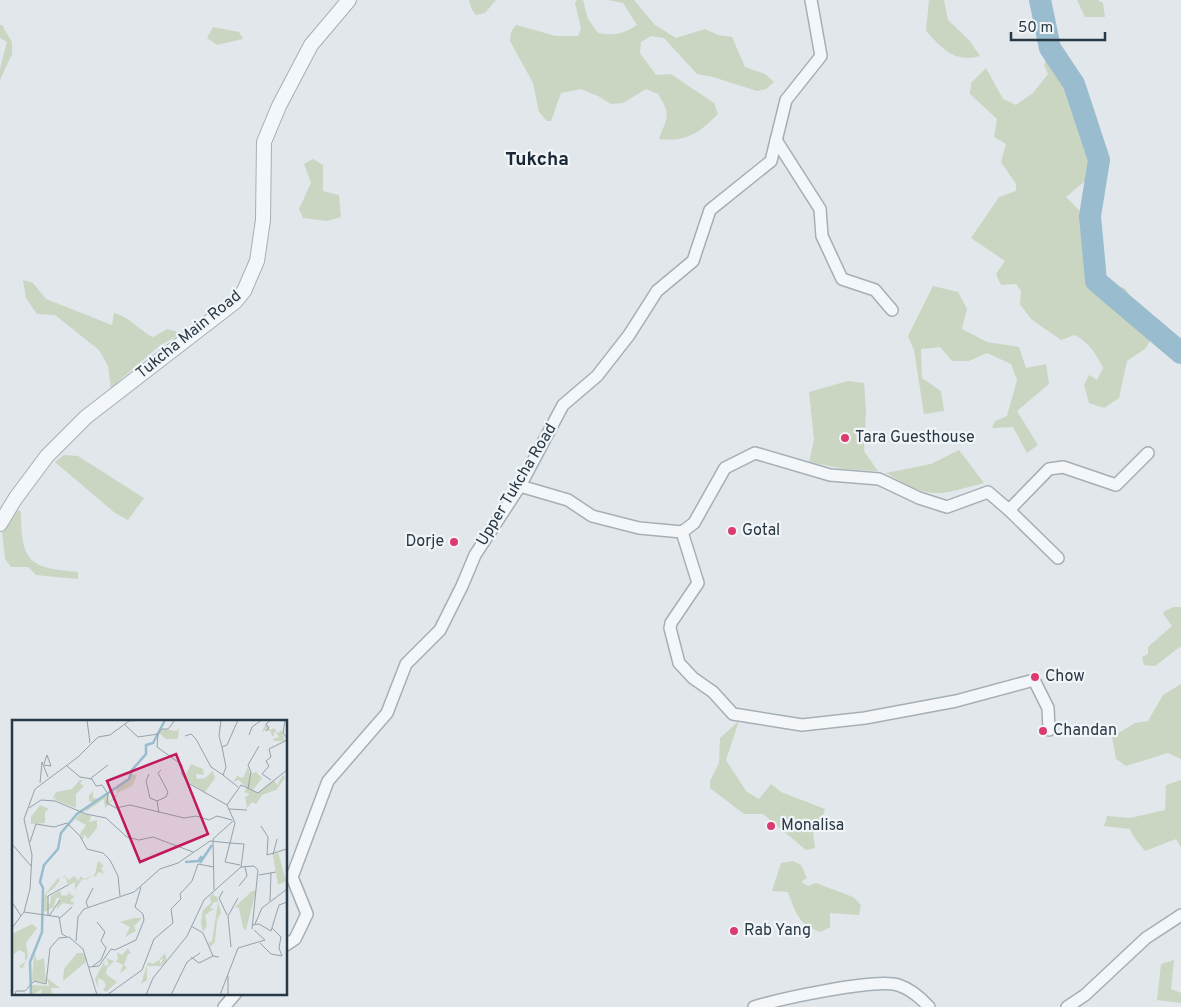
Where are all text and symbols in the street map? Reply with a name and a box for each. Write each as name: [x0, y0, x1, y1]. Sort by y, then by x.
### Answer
scale bar: [1011, 10, 1105, 42]
text: 50 m: [1018, 19, 1053, 38]
district label: Tukcha: [505, 148, 569, 172]
street label: Tukcha Main Road: [132, 286, 246, 384]
street label: Upper Tukcha Road: [473, 420, 561, 550]
place label: Tara Guesthouse: [855, 428, 975, 448]
marker: Tara Guesthouse: [839, 432, 851, 444]
place label: Gotal: [742, 521, 780, 541]
marker: Gotal: [726, 525, 738, 537]
place label: Dorje: [406, 532, 444, 552]
marker: Dorje: [448, 536, 460, 548]
place label: Chow: [1045, 667, 1085, 687]
marker: Chow: [1029, 671, 1041, 683]
inset map: [12, 720, 288, 994]
place label: Chandan: [1053, 721, 1117, 741]
marker: Chandan: [1037, 725, 1049, 737]
place label: Monalisa: [781, 816, 844, 836]
marker: Monalisa: [765, 820, 777, 832]
place label: Rab Yang: [744, 921, 811, 941]
marker: Rab Yang: [728, 925, 740, 937]

